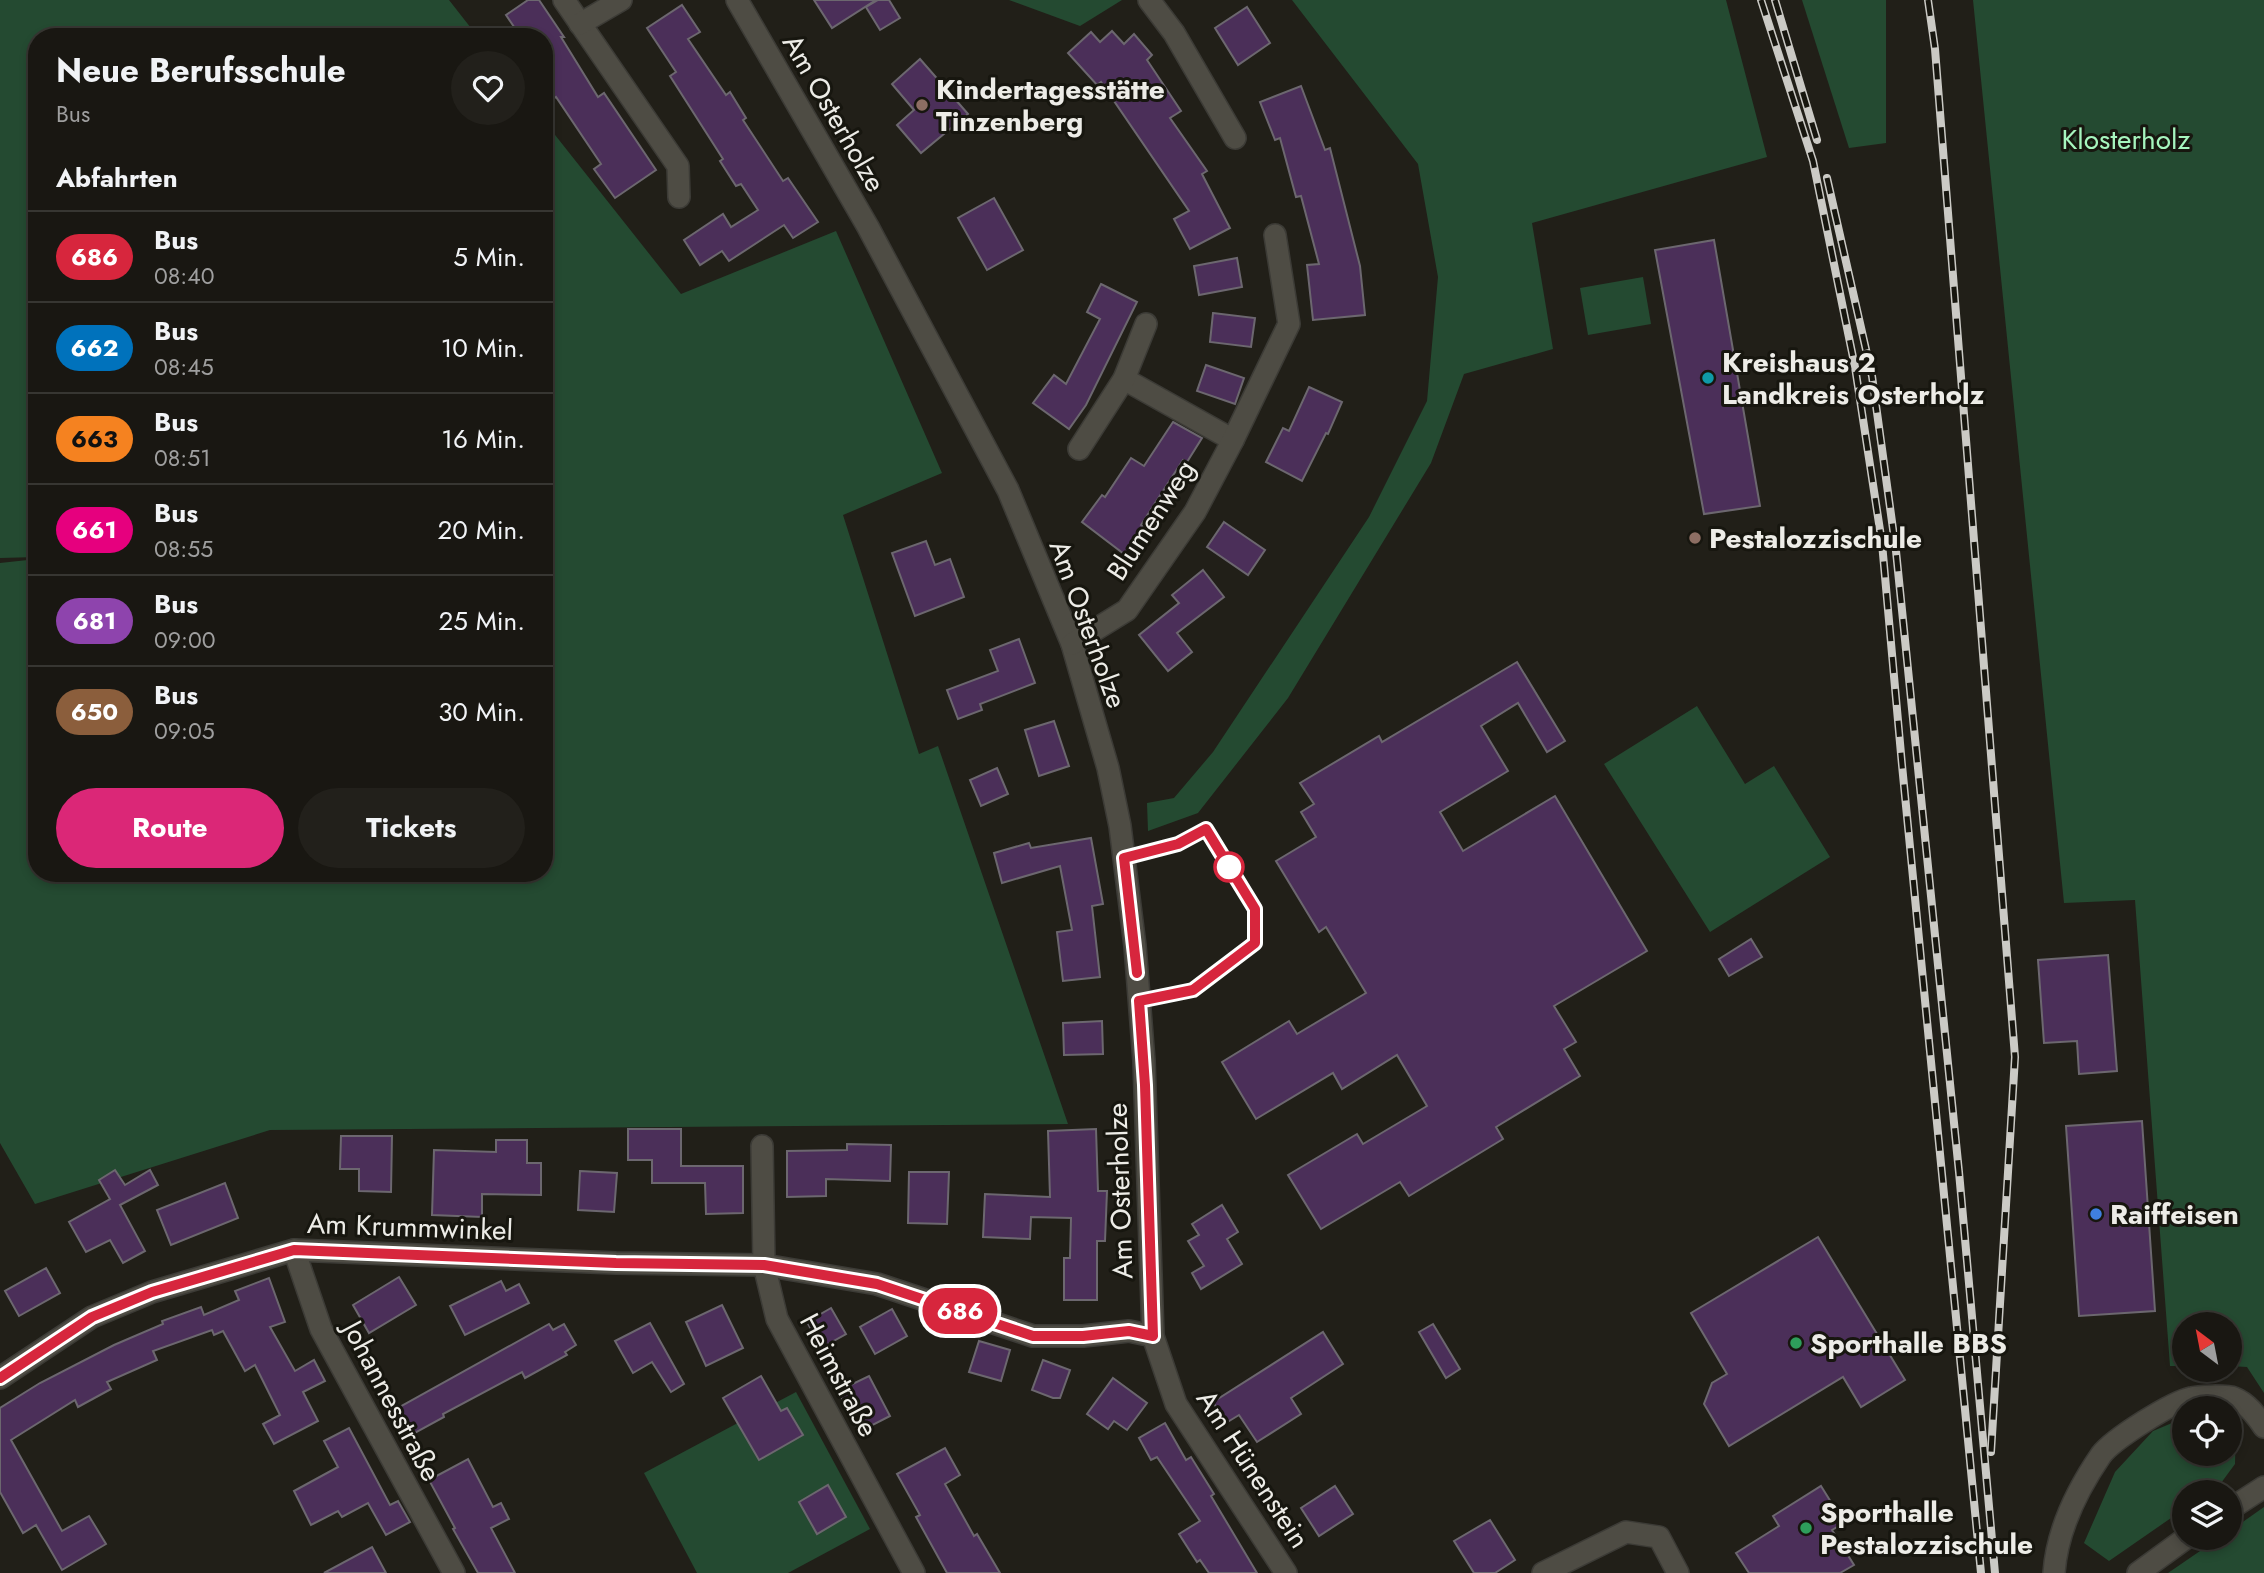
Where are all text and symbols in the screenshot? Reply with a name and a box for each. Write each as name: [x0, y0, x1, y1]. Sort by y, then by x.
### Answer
street label: Am Osterholze: [772, 26, 896, 200]
text: Neue Berufsschule: [56, 47, 346, 94]
button: heart: [451, 51, 525, 125]
place label: Kindertagesstätte Tinzenberg: [936, 69, 1165, 142]
text: Bus: [56, 97, 90, 131]
marker: Kindertagesstätte Tinzenberg: [914, 97, 930, 113]
park label: Klosterholz: [2062, 119, 2191, 160]
text: Abfahrten: [56, 159, 178, 197]
text: Bus: [154, 221, 198, 259]
text: 5 Min.: [453, 238, 525, 276]
text: 686: [71, 239, 118, 274]
text: 08:40: [154, 259, 214, 293]
text: Bus: [154, 312, 198, 350]
text: 10 Min.: [441, 329, 525, 367]
text: 662: [71, 330, 118, 365]
place label: Kreishaus 2 Landkreis Osterholz: [1722, 342, 1985, 415]
text: 08:45: [154, 350, 214, 384]
marker: Kreishaus 2 Landkreis Osterholz: [1700, 370, 1716, 386]
text: Bus: [154, 403, 198, 441]
text: 16 Min.: [441, 420, 525, 458]
text: 663: [71, 421, 118, 456]
text: 08:51: [154, 441, 211, 475]
street label: Blumenweg: [1097, 452, 1205, 588]
text: Bus: [154, 494, 198, 532]
text: 20 Min.: [438, 511, 525, 549]
text: 661: [72, 512, 117, 547]
place label: Pestalozzischule: [1709, 518, 1922, 559]
marker: Pestalozzischule: [1687, 530, 1703, 546]
text: 08:55: [154, 532, 213, 566]
street label: Am Osterholze: [1039, 534, 1137, 714]
text: Bus: [154, 585, 198, 623]
text: 25 Min.: [438, 602, 525, 640]
text: 681: [73, 603, 116, 638]
text: 09:00: [154, 623, 216, 657]
text: Bus: [154, 676, 198, 714]
text: 30 Min.: [438, 693, 525, 731]
text: 650: [71, 694, 118, 729]
text: 09:05: [154, 714, 215, 748]
button: Route: [56, 788, 284, 868]
button: Tickets: [298, 788, 525, 868]
unlabelled marker: [1214, 852, 1244, 882]
street label: Am Osterholze: [1096, 1102, 1144, 1280]
place label: Raiffeisen: [2110, 1194, 2239, 1235]
street label: Am Krummwinkel: [306, 1203, 514, 1251]
marker: Raiffeisen: [2088, 1206, 2104, 1222]
line badge: 686: [920, 1288, 1000, 1334]
text: 686: [936, 1293, 984, 1328]
street label: Heimstraße: [789, 1306, 889, 1444]
street label: Johannesstraße: [331, 1310, 452, 1489]
north arrow: [2172, 1312, 2242, 1382]
map controls: [2172, 1312, 2242, 1550]
place label: Sporthalle BBS: [1810, 1323, 2007, 1364]
marker: Sporthalle BBS: [1788, 1335, 1804, 1351]
street label: Am Hünenstein: [1186, 1382, 1320, 1556]
button: locate: [2172, 1396, 2242, 1466]
button: layers: [2172, 1480, 2242, 1550]
place label: Sporthalle Pestalozzischule: [1820, 1492, 2033, 1565]
marker: Sporthalle Pestalozzischule: [1798, 1520, 1814, 1536]

